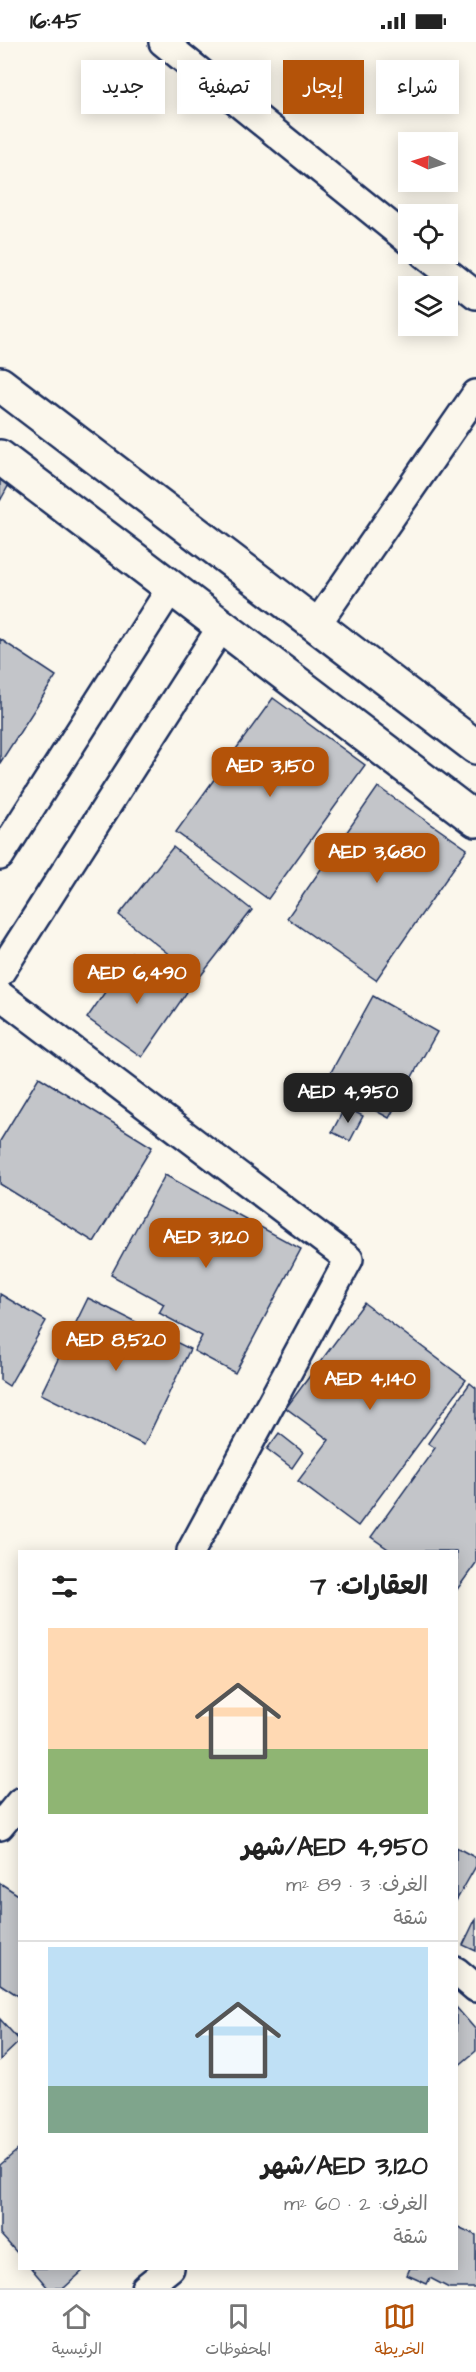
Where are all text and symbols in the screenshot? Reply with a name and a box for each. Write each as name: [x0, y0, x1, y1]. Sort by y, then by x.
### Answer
text: 16:45: [30, 6, 81, 37]
chip: جديد: [81, 60, 165, 114]
chip: تصفية: [177, 60, 271, 114]
chip: إيجار: [283, 60, 364, 114]
chip: شراء: [376, 60, 459, 114]
north arrow: [398, 132, 458, 192]
map controls: [398, 132, 458, 336]
button: locate: [398, 204, 458, 264]
button: layers: [398, 276, 458, 336]
pin: AED 3,150: [201, 747, 339, 798]
text: AED 3,150: [226, 752, 314, 780]
pin: AED 3,680: [308, 833, 446, 884]
text: AED 3,680: [328, 838, 426, 866]
pin: AED 6,490: [68, 954, 206, 1005]
text: AED 6,490: [87, 959, 187, 987]
pin: AED 4,950: [279, 1073, 417, 1124]
text: AED 4,950: [298, 1078, 398, 1106]
pin: AED 3,120: [137, 1218, 275, 1269]
text: AED 3,120: [163, 1223, 249, 1251]
pin: AED 8,520: [47, 1321, 185, 1372]
text: AED 8,520: [66, 1326, 166, 1354]
pin: AED 4,140: [301, 1360, 439, 1411]
text: AED 4,140: [324, 1365, 416, 1393]
text: العقارات: 7: [310, 1568, 428, 1604]
icon: filters: [48, 1570, 81, 1603]
icon: home: [184, 1667, 292, 1775]
text: AED 4,950/شهر: [242, 1829, 428, 1865]
text: الغرف: 3 · 89 m²: [286, 1871, 428, 1899]
text: شقة: [393, 1904, 428, 1932]
icon: home: [184, 1986, 292, 2094]
text: AED 3,120/شهر: [261, 2148, 428, 2184]
text: الغرف: 2 · 60 m²: [284, 2190, 428, 2218]
text: شقة: [393, 2223, 428, 2251]
tab: الرئيسية: [52, 2300, 102, 2363]
tab: المحفوظات: [205, 2300, 271, 2363]
tab: الخريطة: [374, 2300, 424, 2363]

